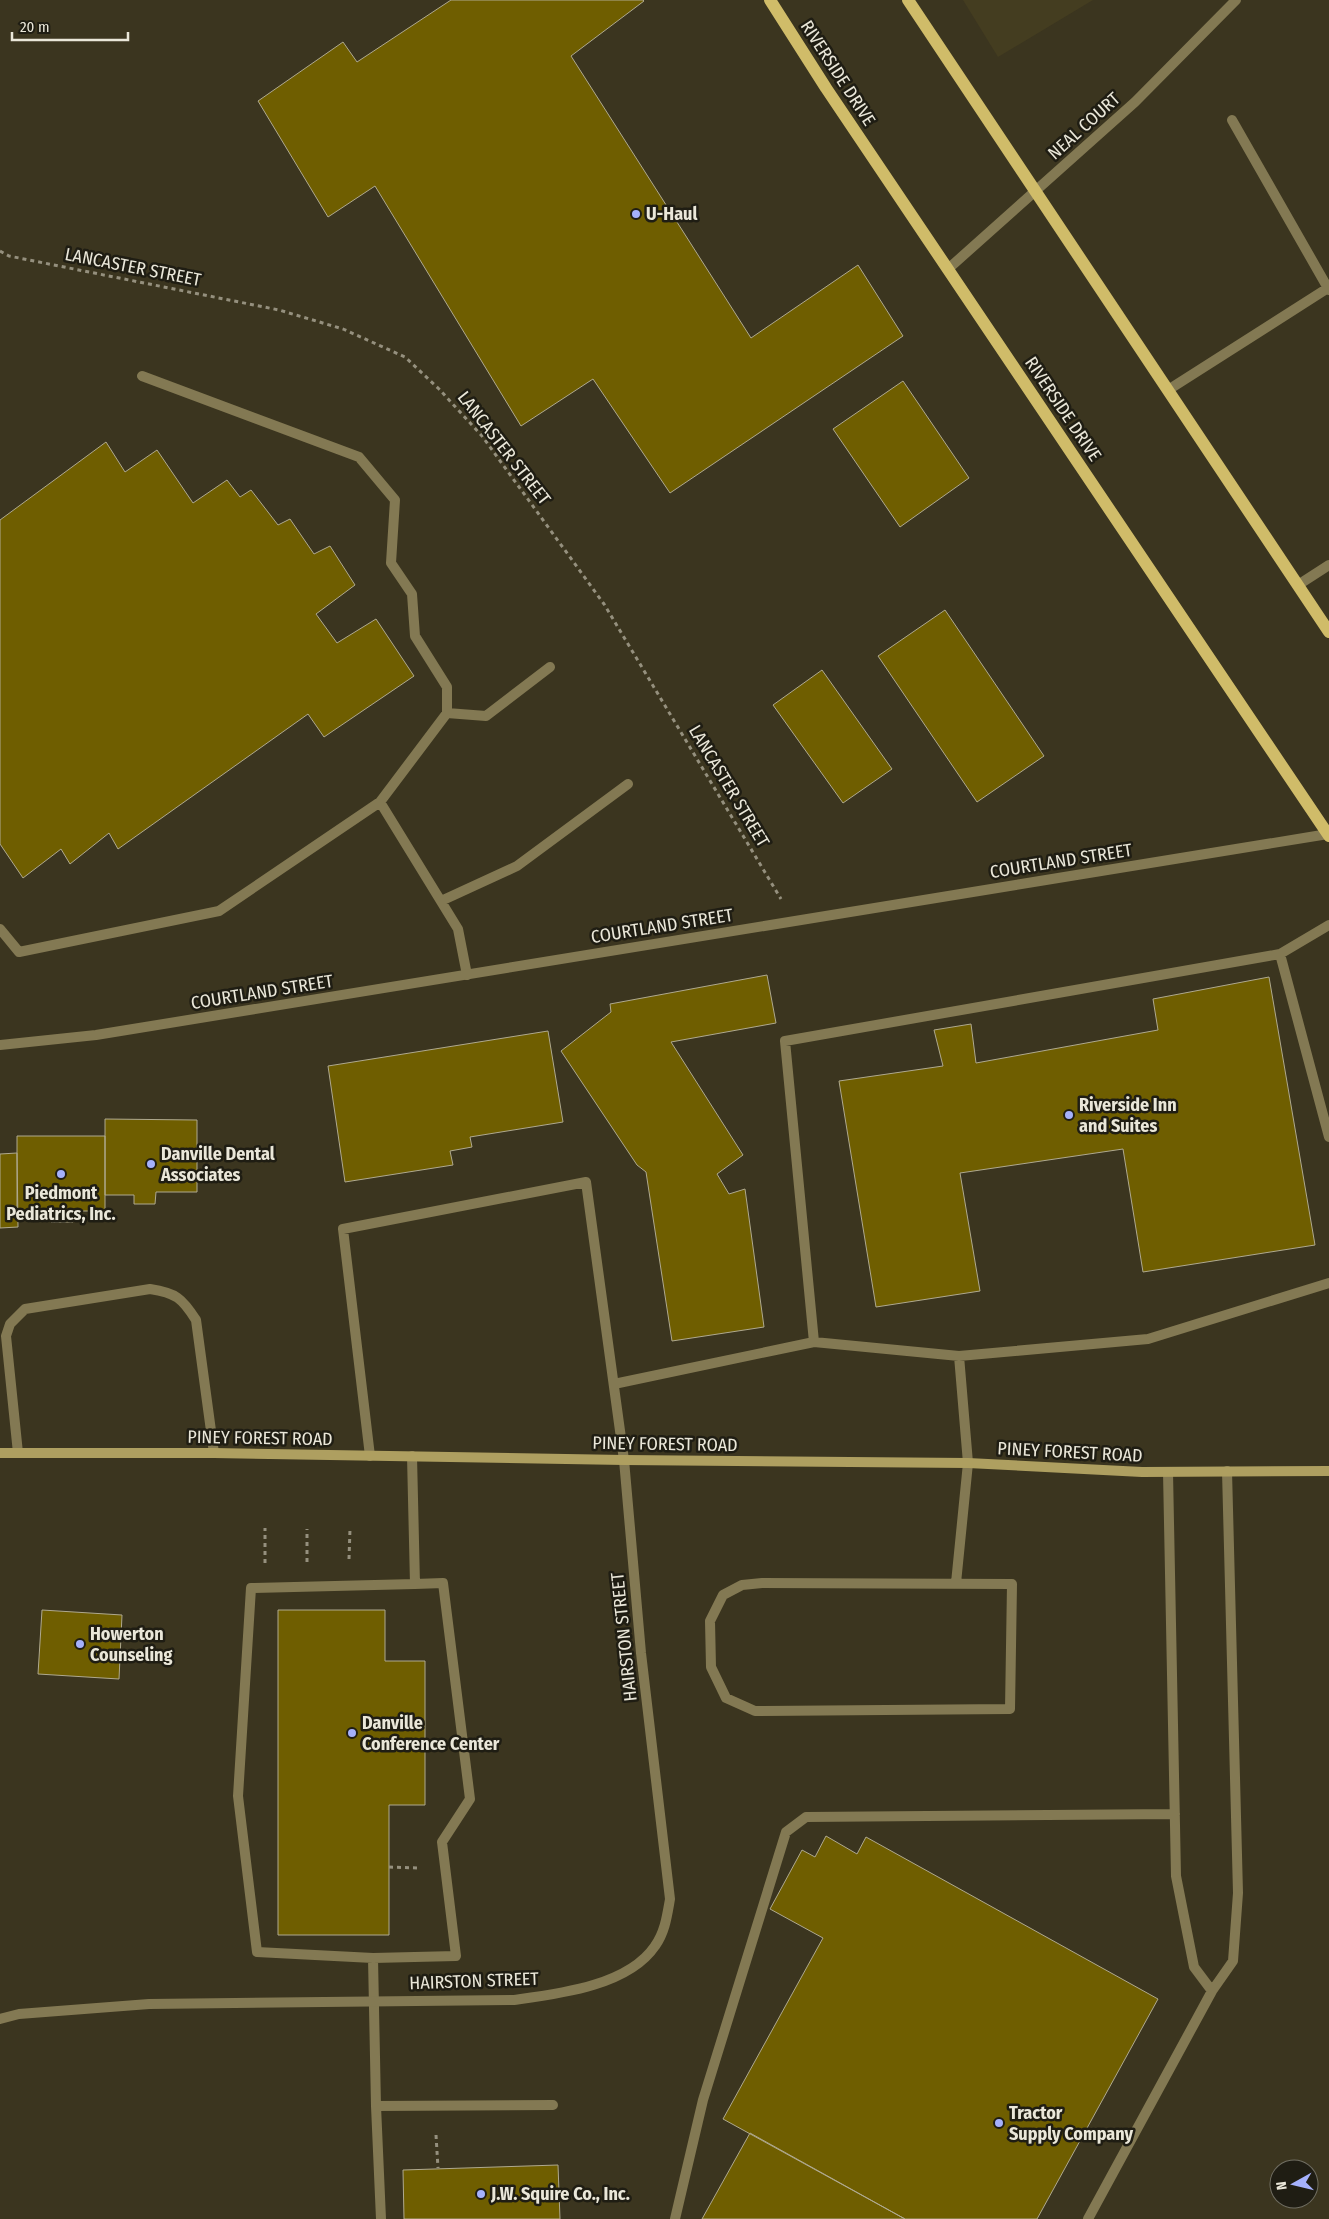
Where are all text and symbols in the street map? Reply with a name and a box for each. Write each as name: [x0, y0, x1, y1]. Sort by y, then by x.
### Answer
scale bar: [12, 10, 129, 42]
street label: RIVERSIDE DRIVE: [796, 16, 880, 130]
text: 20 m: [20, 18, 50, 36]
street label: NEAL COURT: [1043, 87, 1125, 164]
place label: U-Haul: [646, 203, 697, 225]
marker: U-Haul: [630, 208, 642, 220]
street label: LANCASTER STREET: [63, 243, 204, 291]
street label: RIVERSIDE DRIVE: [1020, 353, 1106, 465]
street label: LANCASTER STREET: [453, 387, 556, 510]
street label: LANCASTER STREET: [684, 721, 774, 851]
street label: COURTLAND STREET: [988, 839, 1134, 883]
street label: COURTLAND STREET: [589, 904, 735, 948]
street label: COURTLAND STREET: [189, 970, 335, 1014]
place label: Riverside Inn and Suites: [1079, 1094, 1177, 1137]
marker: Riverside Inn and Suites: [1063, 1109, 1075, 1121]
place label: Danville Dental Associates: [160, 1143, 275, 1186]
marker: Danville Dental Associates: [145, 1158, 157, 1170]
marker: Piedmont Pediatrics, Inc.: [55, 1168, 67, 1180]
place label: Piedmont Pediatrics, Inc.: [6, 1182, 116, 1225]
street label: PINEY FOREST ROAD: [187, 1426, 333, 1450]
street label: PINEY FOREST ROAD: [592, 1432, 738, 1456]
street label: PINEY FOREST ROAD: [997, 1437, 1143, 1467]
street label: HAIRSTON STREET: [606, 1571, 642, 1702]
place label: Howerton Counseling: [90, 1623, 172, 1666]
marker: Howerton Counseling: [74, 1638, 86, 1650]
place label: Danville Conference Center: [362, 1712, 500, 1755]
marker: Danville Conference Center: [346, 1727, 358, 1739]
street label: HAIRSTON STREET: [409, 1968, 540, 1994]
place label: Tractor Supply Company: [1009, 2102, 1134, 2145]
marker: Tractor Supply Company: [993, 2117, 1005, 2129]
north arrow: [1269, 2159, 1319, 2209]
text: N: [1273, 2180, 1291, 2191]
place label: J.W. Squire Co., Inc.: [490, 2183, 630, 2205]
marker: J.W. Squire Co., Inc.: [475, 2188, 487, 2200]

